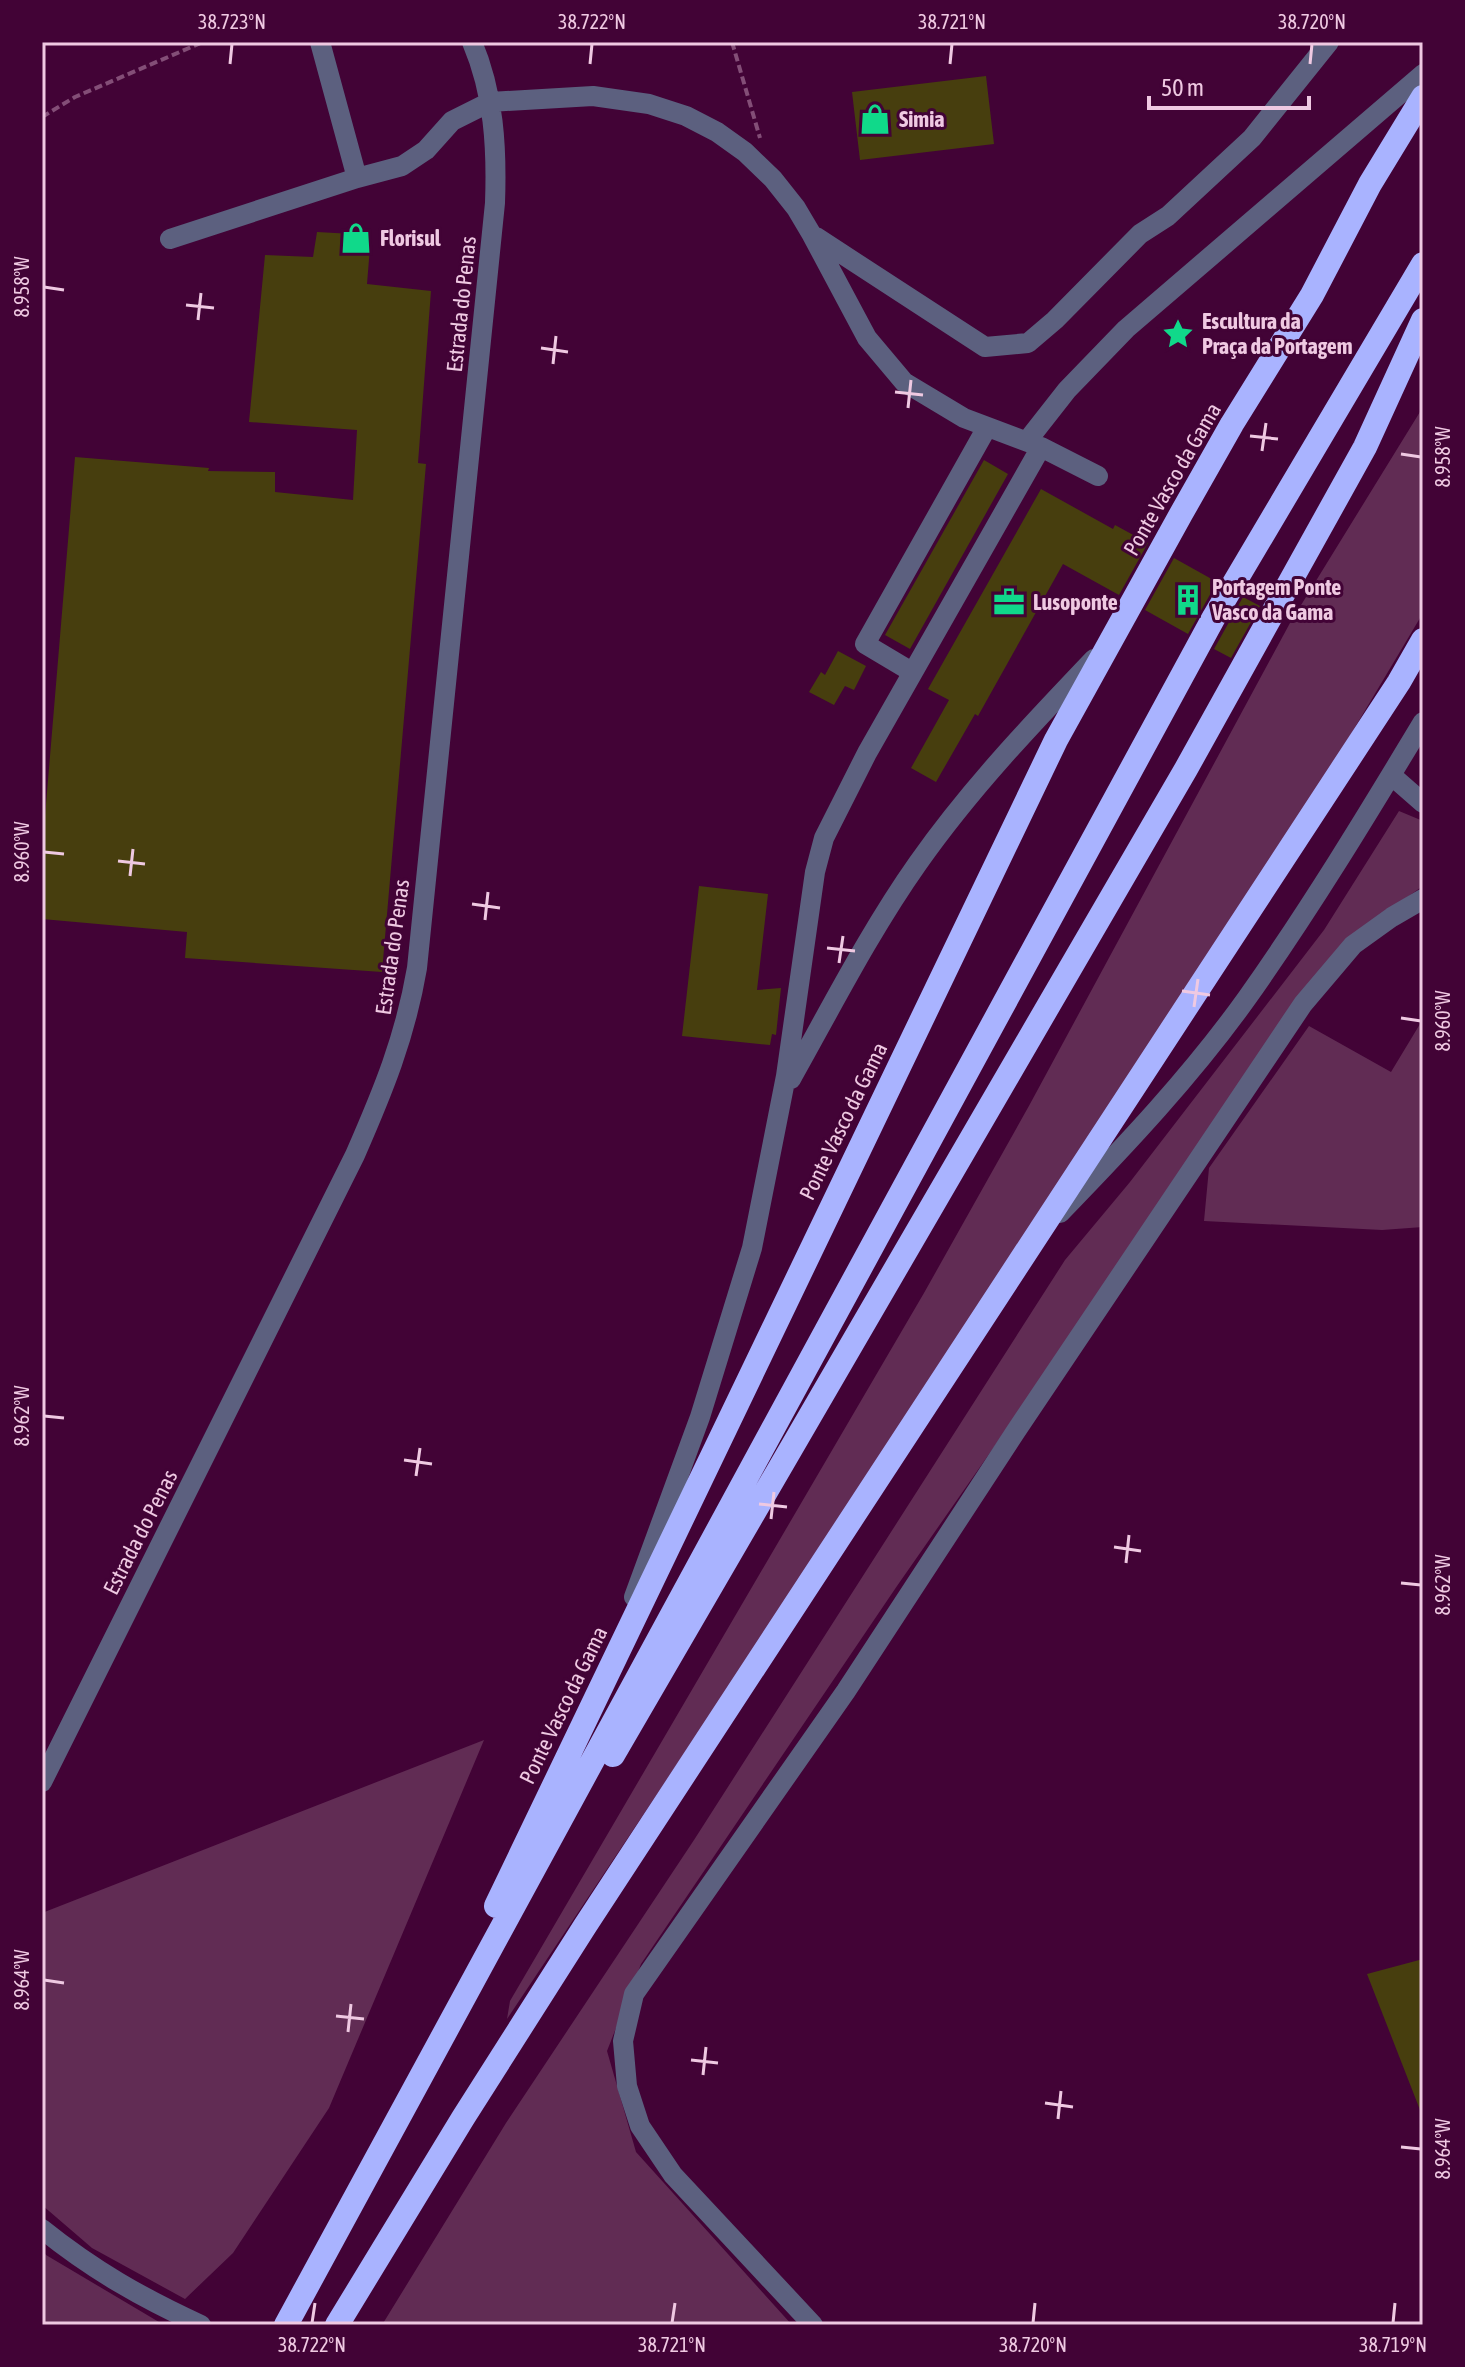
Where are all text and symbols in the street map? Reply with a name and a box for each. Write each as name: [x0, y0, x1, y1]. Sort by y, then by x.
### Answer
text: 38.723°N: [198, 10, 266, 33]
text: 38.722°N: [558, 10, 626, 33]
text: 38.721°N: [918, 10, 986, 33]
text: 38.720°N: [1278, 10, 1346, 33]
scale bar: [1149, 60, 1309, 110]
text: 50 m: [1161, 74, 1204, 101]
shop icon: Simia: [858, 102, 892, 136]
place label: Simia: [899, 106, 944, 132]
shop icon: Florisul: [339, 221, 373, 255]
place label: Florisul: [380, 225, 442, 251]
street label: Estrada do Penas: [441, 235, 481, 373]
text: 8.958°W: [10, 256, 33, 318]
place label: Escultura da Praça da Portagem: [1202, 308, 1353, 359]
place icon: Escultura da Praça da Portagem: [1161, 317, 1195, 351]
street label: Ponte Vasco da Gama: [1118, 398, 1226, 560]
text: 8.958°W: [1431, 426, 1454, 488]
place label: Portagem Ponte Vasco da Gama: [1211, 574, 1341, 625]
building icon: Portagem Ponte Vasco da Gama: [1171, 583, 1205, 617]
office icon: Lusoponte: [992, 585, 1026, 619]
place label: Lusoponte: [1033, 589, 1118, 615]
text: 8.960°W: [10, 821, 33, 883]
street label: Estrada do Penas: [370, 877, 414, 1016]
text: 8.960°W: [1431, 990, 1454, 1052]
street label: Ponte Vasco da Gama: [794, 1038, 892, 1204]
text: 8.962°W: [10, 1385, 33, 1447]
street label: Estrada do Penas: [97, 1465, 183, 1599]
text: 8.962°W: [1431, 1554, 1454, 1616]
street label: Ponte Vasco da Gama: [514, 1622, 612, 1788]
text: 8.964°W: [10, 1949, 33, 2011]
text: 8.964°W: [1431, 2118, 1454, 2180]
text: 38.722°N: [278, 2333, 346, 2356]
text: 38.721°N: [638, 2333, 706, 2356]
text: 38.720°N: [999, 2333, 1067, 2356]
text: 38.719°N: [1359, 2333, 1427, 2356]

